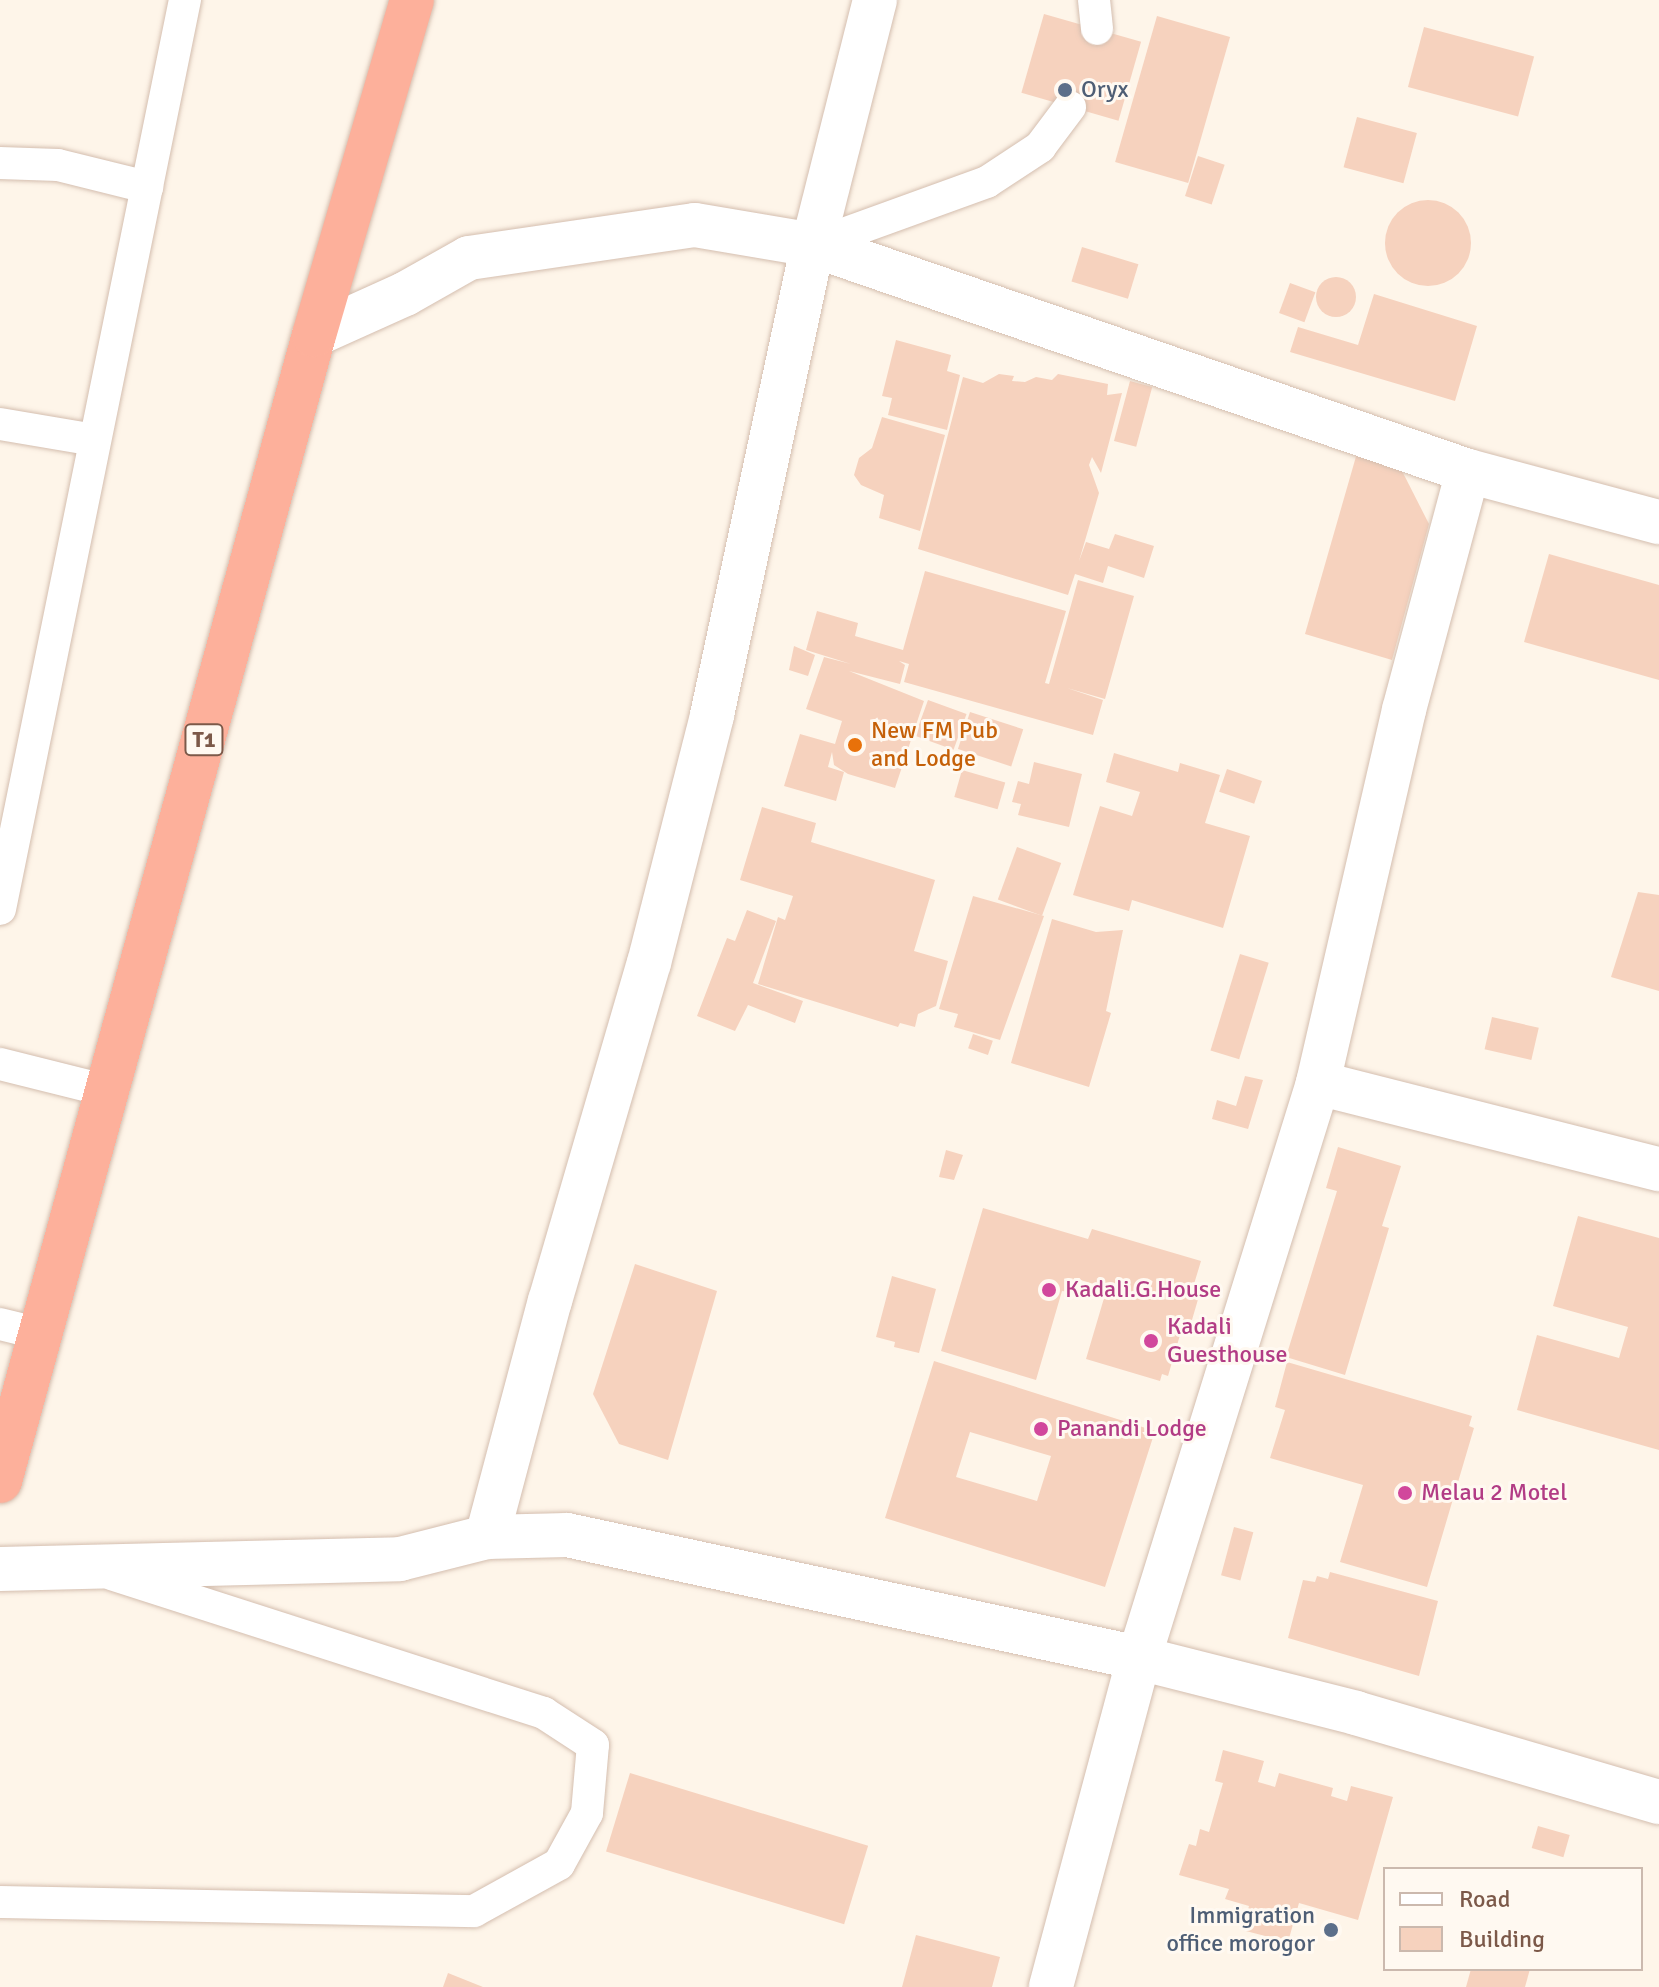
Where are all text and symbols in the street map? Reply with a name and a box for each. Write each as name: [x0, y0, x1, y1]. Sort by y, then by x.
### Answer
place label: Oryx: [1081, 76, 1129, 104]
marker: Oryx: [1056, 81, 1074, 99]
place label: New FM Pub and Lodge: [871, 717, 998, 773]
road number: T1: [184, 722, 224, 758]
marker: New FM Pub and Lodge: [846, 736, 864, 754]
place label: Kadali.G.House: [1065, 1276, 1221, 1304]
marker: Kadali.G.House: [1040, 1281, 1058, 1299]
place label: Kadali Guesthouse: [1167, 1313, 1288, 1369]
marker: Kadali Guesthouse: [1142, 1332, 1160, 1350]
place label: Panandi Lodge: [1057, 1415, 1207, 1443]
marker: Panandi Lodge: [1032, 1420, 1050, 1438]
place label: Melau 2 Motel: [1421, 1479, 1567, 1507]
marker: Melau 2 Motel: [1396, 1484, 1414, 1502]
legend: [1383, 1867, 1643, 1971]
text: Road: [1459, 1884, 1510, 1914]
place label: Immigration office morogor: [1166, 1902, 1315, 1958]
marker: Immigration office morogor: [1322, 1921, 1340, 1939]
text: Building: [1459, 1924, 1545, 1954]

